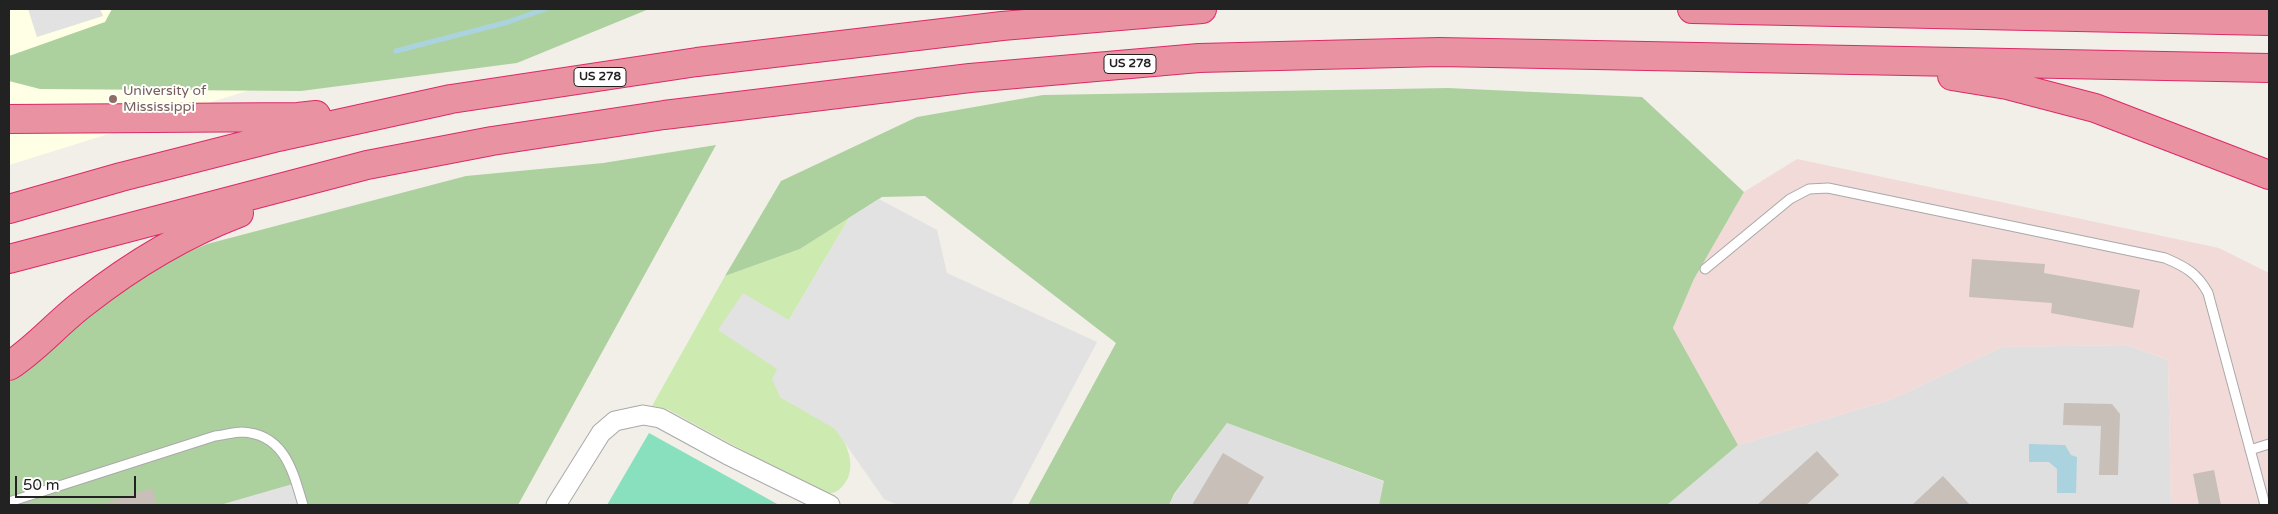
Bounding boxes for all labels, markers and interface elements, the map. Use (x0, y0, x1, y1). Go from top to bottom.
road number: US 278 (1104, 54, 1156, 74)
road number: US 278 (574, 68, 626, 86)
place label: University of Mississippi (123, 83, 206, 115)
marker: University of Mississippi (107, 93, 119, 105)
scale bar (18, 466, 139, 498)
text: 50 m (23, 476, 60, 494)

